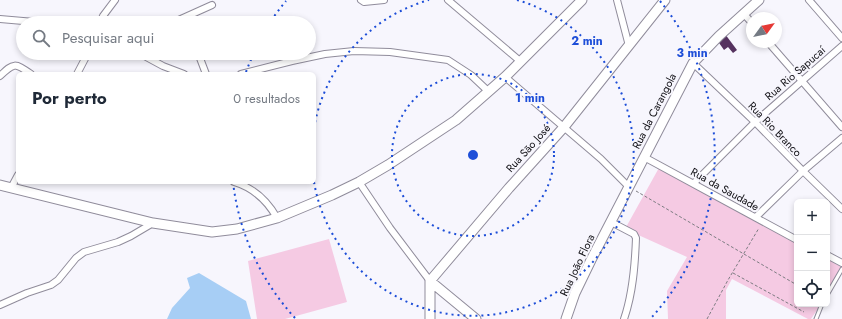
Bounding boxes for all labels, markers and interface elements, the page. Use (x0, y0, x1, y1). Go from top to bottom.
north arrow (746, 12, 782, 48)
search box (16, 16, 316, 60)
icon: search (30, 27, 52, 49)
text: Pesquisar aqui (62, 27, 154, 49)
text: 2 min (571, 32, 603, 50)
street label: Rua Rio Sapucaí (761, 41, 830, 104)
text: 3 min (676, 44, 708, 62)
street label: Rua da Carangola (628, 70, 680, 152)
text: Por perto (32, 86, 107, 110)
text: 0 resultados (233, 89, 300, 108)
text: 1 min (515, 89, 545, 107)
street label: Rua Rio Branco (745, 98, 805, 160)
street label: Rua São José (502, 120, 554, 176)
centre of rings (466, 148, 480, 162)
street label: Rua da Saudade (688, 164, 762, 215)
map controls (794, 199, 830, 307)
button: + (794, 199, 830, 235)
street label: Rua João Flora (556, 231, 598, 299)
button: − (794, 235, 830, 271)
button: locate (794, 271, 830, 307)

